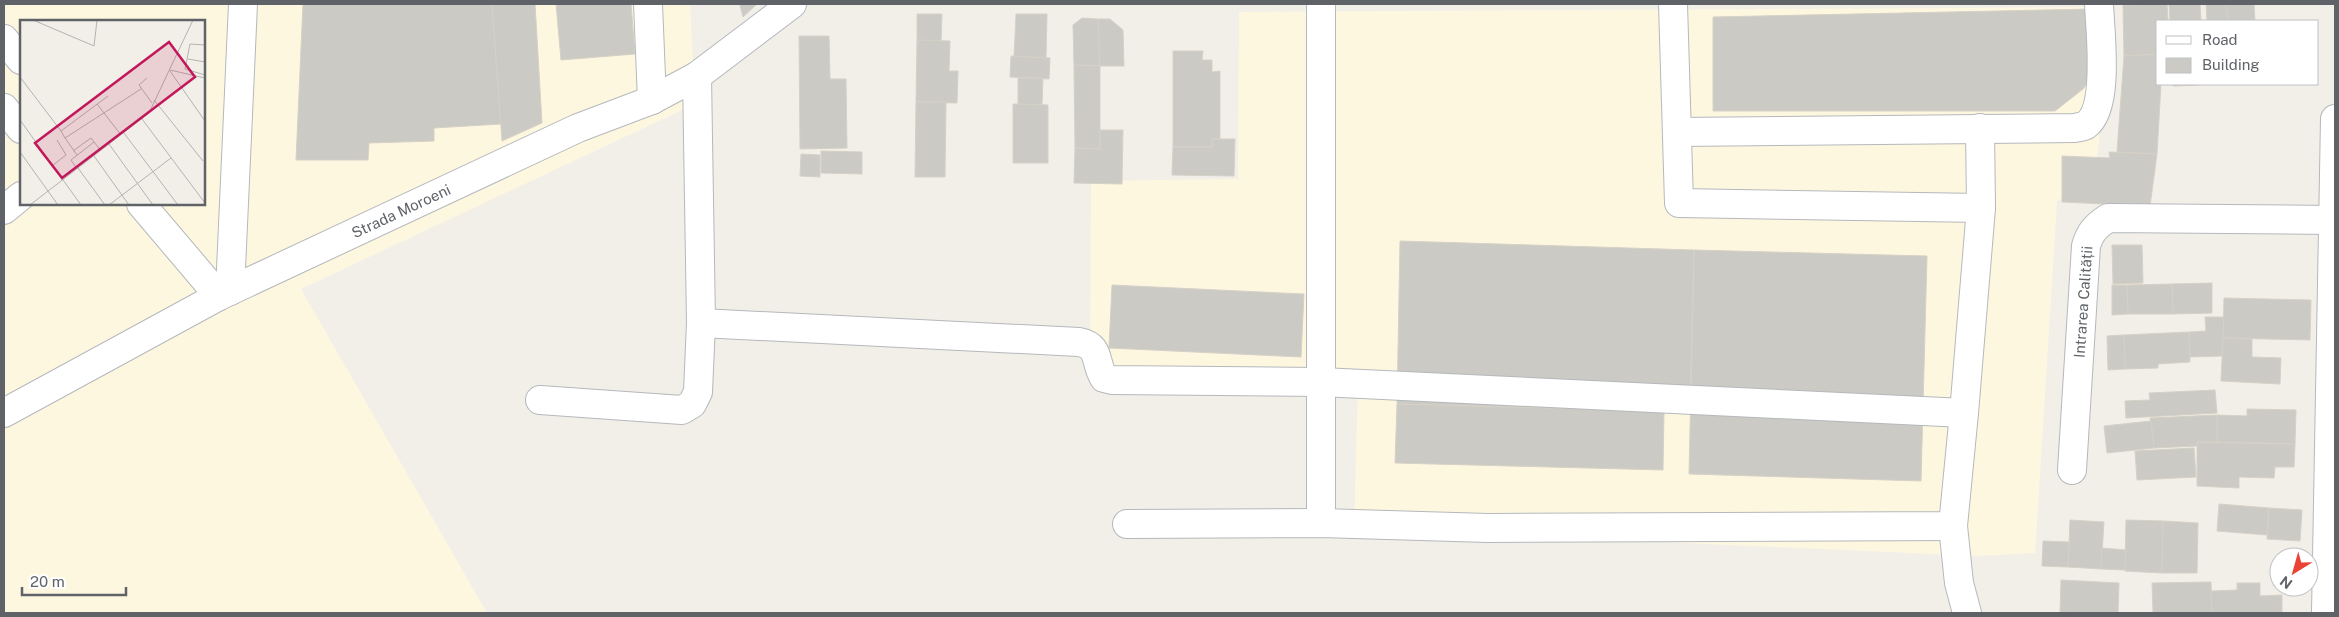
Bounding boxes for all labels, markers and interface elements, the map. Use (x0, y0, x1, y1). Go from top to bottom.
inset map (20, 20, 205, 205)
legend (2156, 20, 2319, 85)
text: Road (2202, 31, 2238, 48)
text: Building (2202, 56, 2260, 73)
street label: Strada Moroeni (349, 181, 453, 241)
street label: Intrarea Calității (2071, 245, 2095, 359)
north arrow (2269, 547, 2319, 597)
scale bar (22, 564, 126, 596)
text: 20 m (30, 573, 65, 590)
text: N (2277, 573, 2295, 592)

